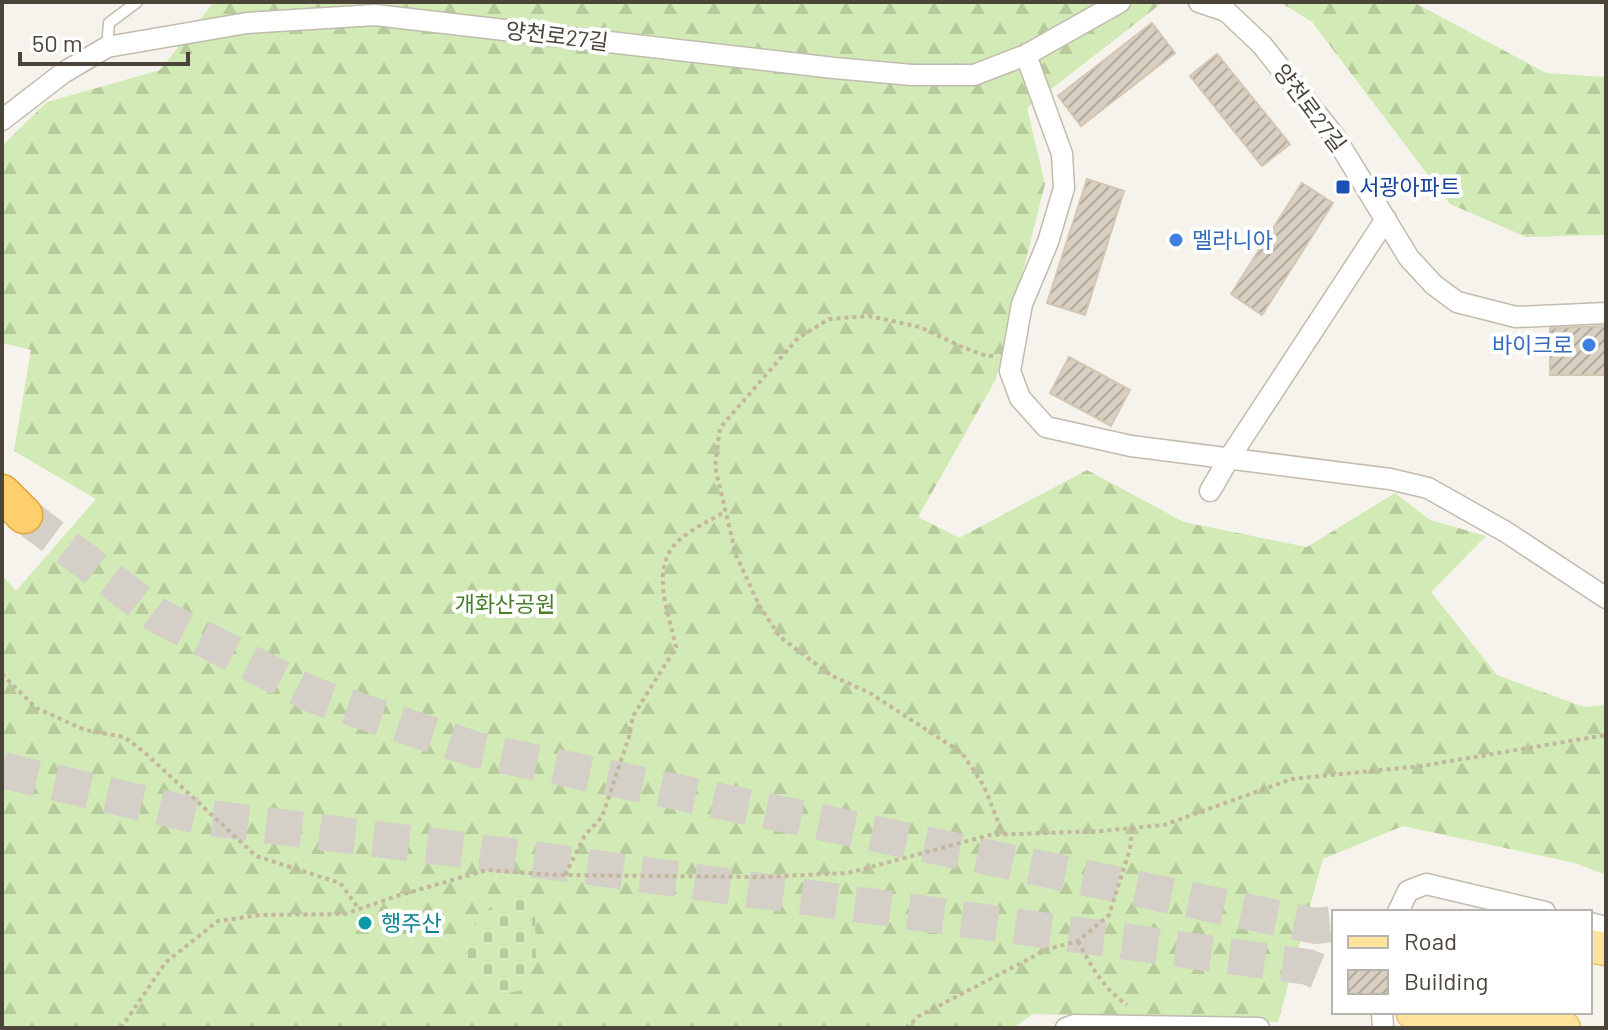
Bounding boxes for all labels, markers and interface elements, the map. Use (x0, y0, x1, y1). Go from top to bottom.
scale bar (20, 16, 188, 66)
street label: 양천로27길 (504, 16, 610, 54)
text: 50 m (32, 28, 83, 57)
street label: 양천로27길 (1269, 58, 1352, 156)
place label: 서광아파트 (1359, 173, 1460, 199)
marker: 서광아파트 (1334, 178, 1352, 196)
place label: 멜라니아 (1192, 226, 1273, 252)
marker: 멜라니아 (1167, 231, 1185, 249)
place label: 바이크로 (1492, 331, 1573, 357)
marker: 바이크로 (1580, 336, 1598, 354)
park label: 개화산공원 (454, 590, 556, 616)
place label: 행주산 (381, 909, 442, 935)
legend (1332, 910, 1592, 1014)
marker: 행주산 (356, 914, 374, 932)
text: Road (1404, 926, 1457, 955)
text: Building (1404, 966, 1488, 995)

